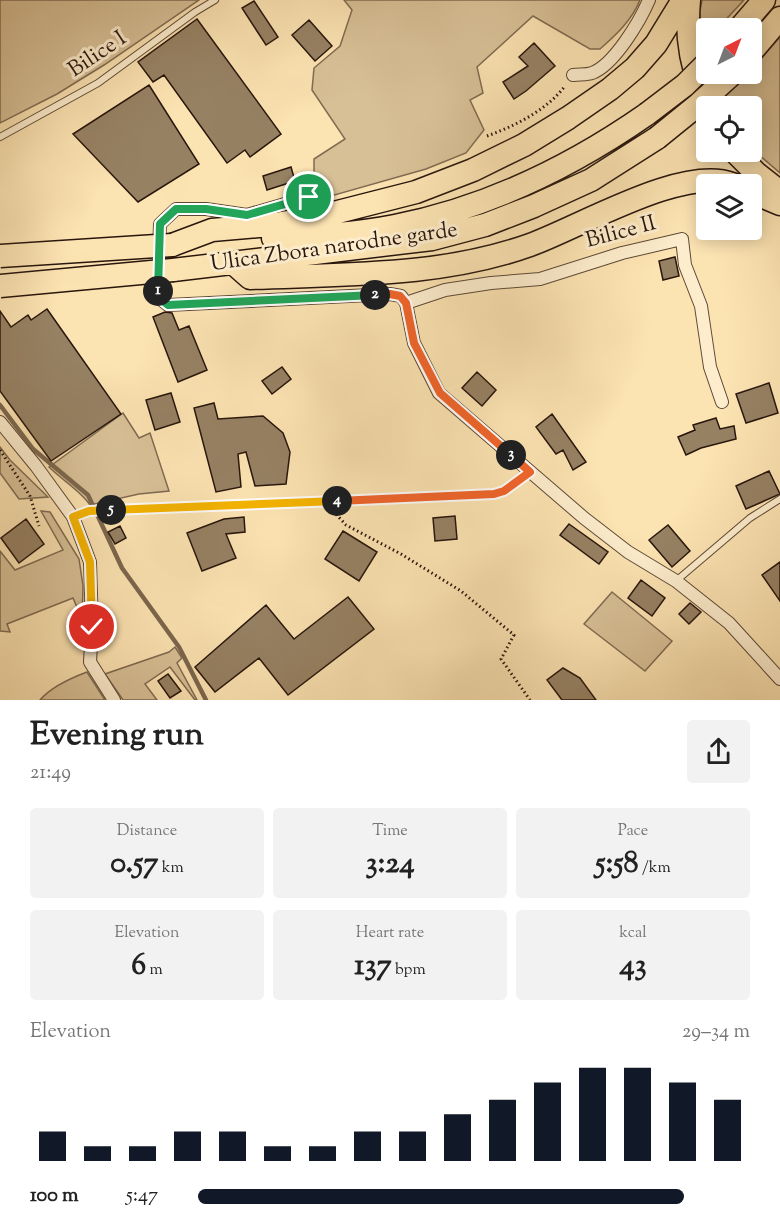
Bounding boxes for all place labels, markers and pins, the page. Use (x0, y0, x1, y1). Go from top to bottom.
pin (283, 171, 334, 222)
pin: 1 (143, 276, 173, 306)
pin: 2 (360, 280, 390, 310)
pin: 3 (496, 440, 526, 470)
pin: 4 (322, 486, 352, 516)
pin: 5 (96, 495, 126, 525)
pin (66, 601, 117, 652)

